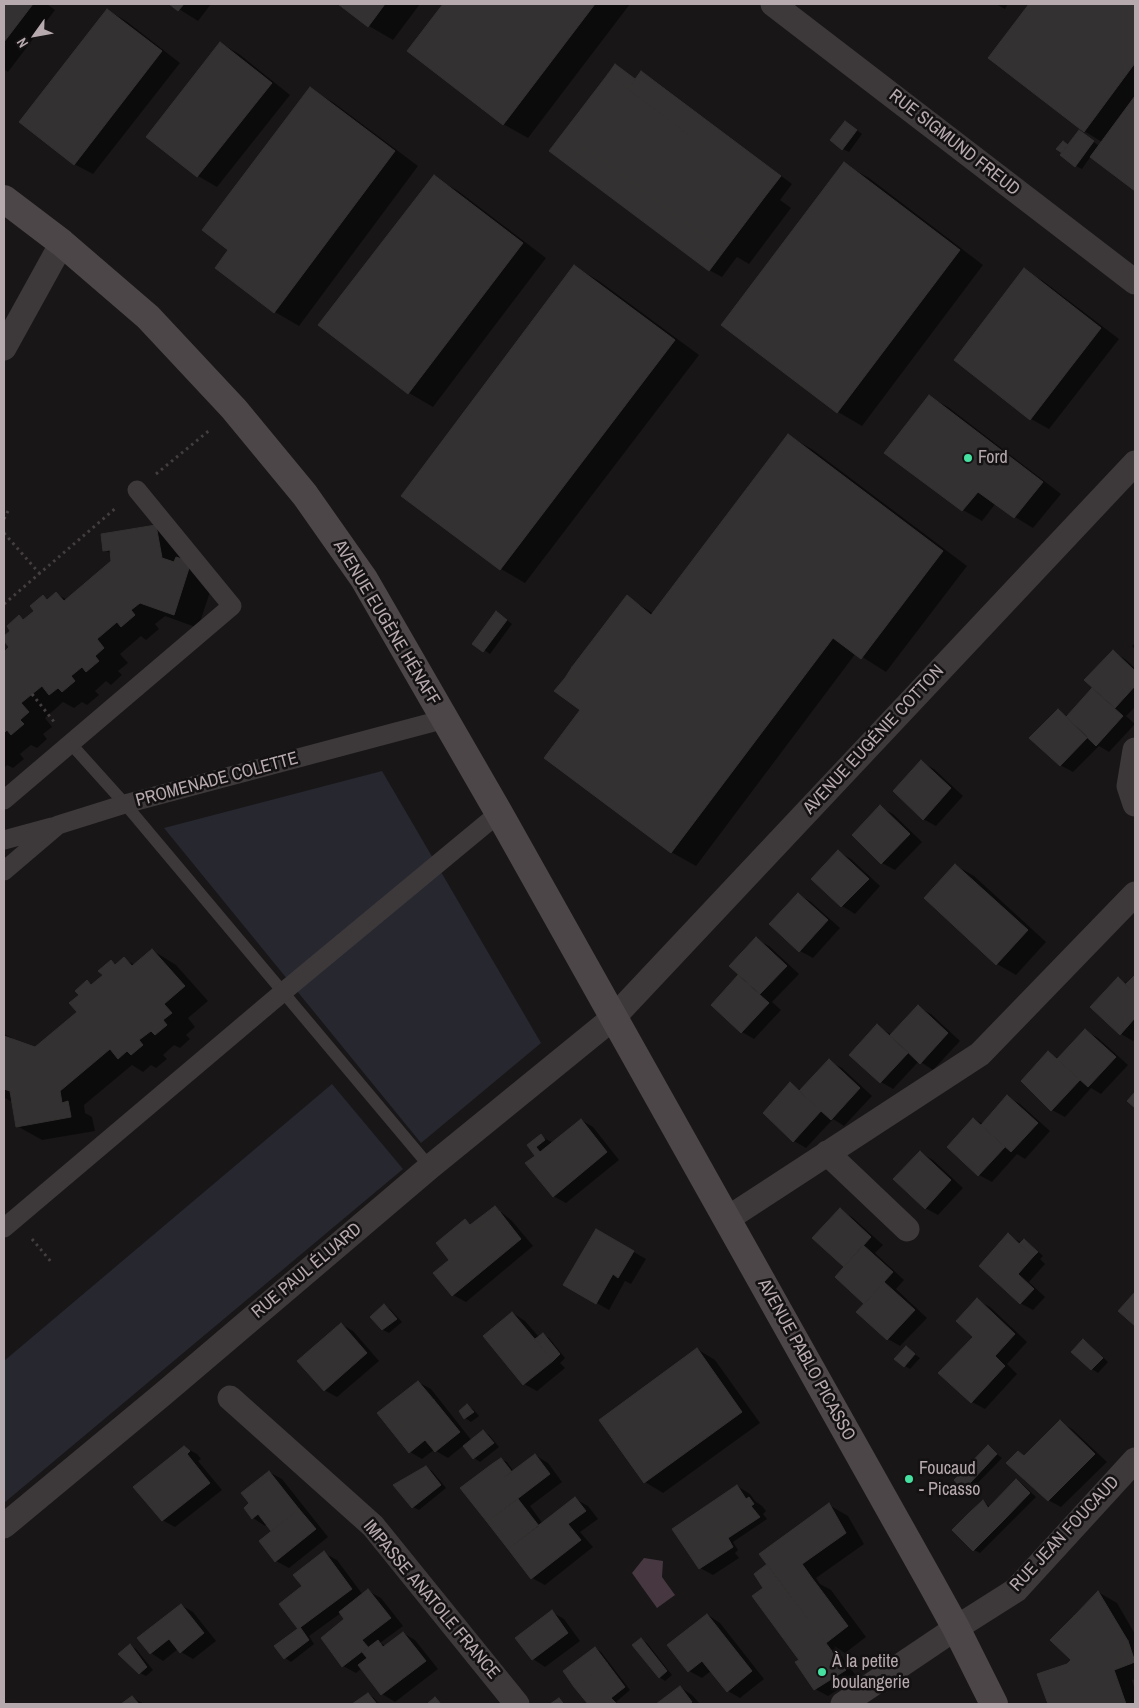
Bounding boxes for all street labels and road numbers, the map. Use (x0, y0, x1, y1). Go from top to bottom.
street label: RUE SIGMUND FREUD (884, 85, 1024, 201)
street label: AVENUE EUGÈNE HÉNAFF (328, 536, 444, 710)
street label: AVENUE EUGÉNIE COTTON (799, 661, 949, 819)
street label: PROMENADE COLETTE (133, 748, 301, 812)
street label: RUE PAUL ÉLUARD (248, 1219, 366, 1323)
street label: AVENUE PABLO PICASSO (753, 1275, 859, 1445)
street label: RUE JEAN FOUCAUD (1006, 1472, 1124, 1596)
street label: IMPASSE ANATOLE FRANCE (358, 1516, 504, 1684)

